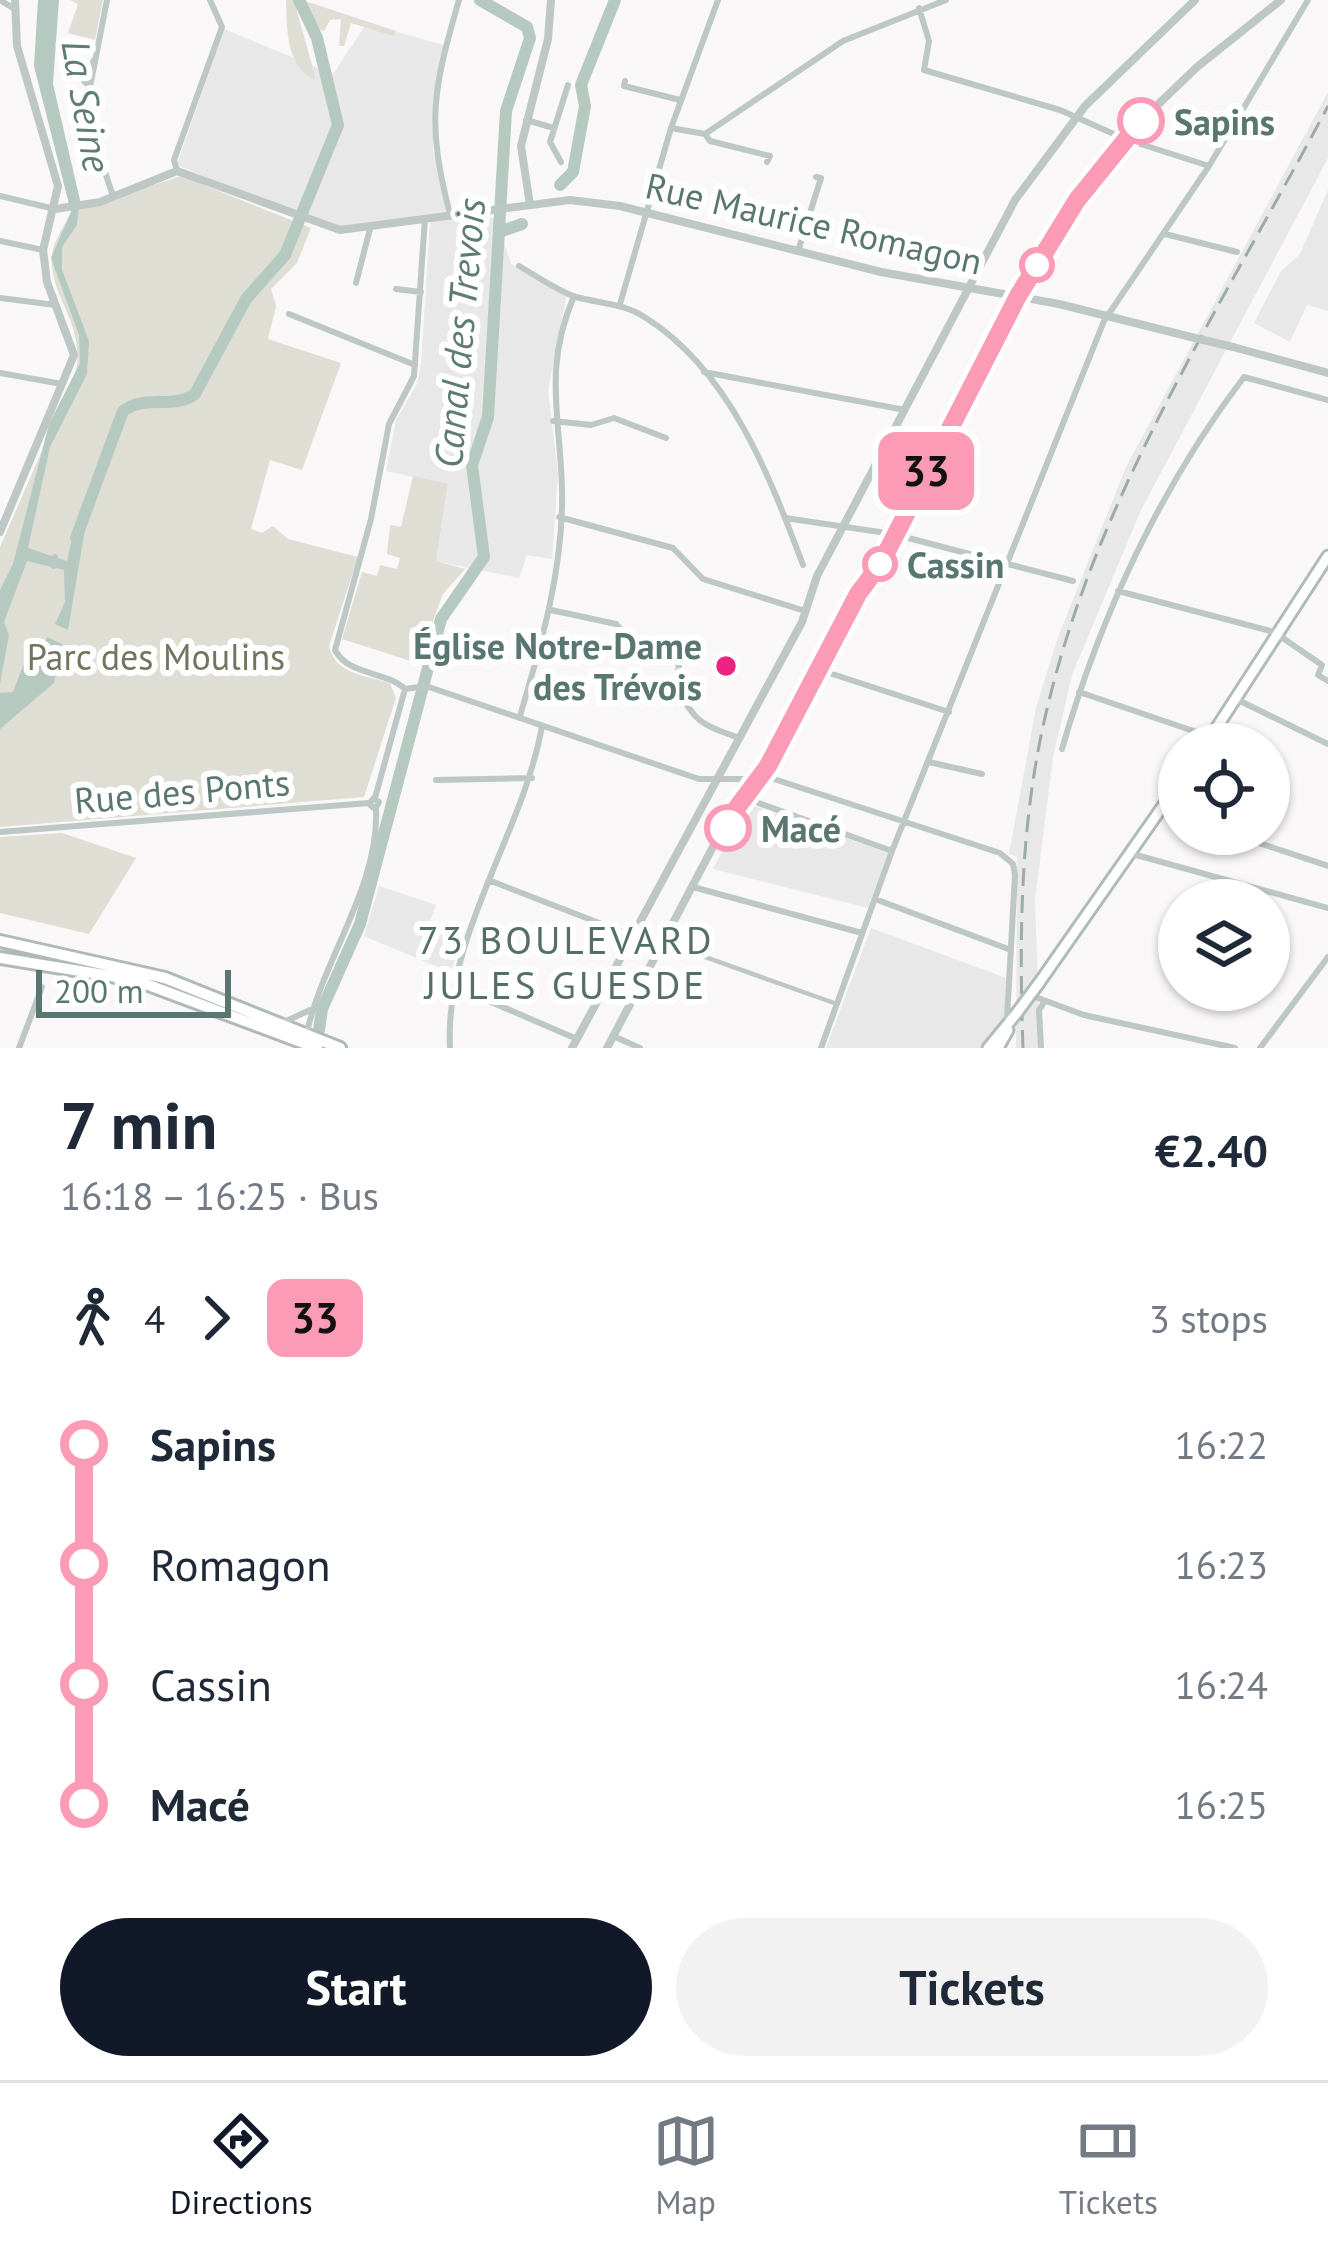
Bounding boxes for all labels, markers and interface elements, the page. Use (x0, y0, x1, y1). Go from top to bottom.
water label: La Seine (50, 36, 124, 176)
place label: Sapins (1174, 98, 1275, 145)
marker: Sapins (1119, 99, 1163, 143)
street label: Rue Maurice Romagon (641, 161, 987, 285)
water label: Canal des Trevois (422, 196, 496, 470)
unlabelled marker (1021, 249, 1053, 281)
line badge: 33 (872, 432, 980, 510)
text: 33 (902, 443, 950, 498)
place label: Cassin (907, 541, 1004, 588)
marker: Cassin (864, 548, 896, 580)
place label: Église Notre-Dame des Trévois (413, 622, 702, 710)
park label: Parc des Moulins (27, 633, 285, 680)
marker: Église Notre-Dame des Trévois (713, 653, 739, 679)
map controls (1158, 723, 1290, 1011)
button: locate (1158, 723, 1290, 855)
street label: Rue des Ponts (72, 758, 292, 824)
place label: Macé (761, 805, 841, 852)
marker: Macé (706, 806, 750, 850)
button: layers (1158, 879, 1290, 1011)
district label: 73 BOULEVARD JULES GUESDE (418, 914, 714, 1010)
scale bar (36, 964, 231, 1017)
text: 200 m (54, 969, 144, 1012)
text: 7 min (60, 1082, 217, 1167)
text: €2.40 (1155, 1121, 1268, 1179)
text: 16:18 – 16:25 · Bus (60, 1170, 379, 1221)
icon: walk (60, 1285, 126, 1351)
icon: forward (183, 1285, 249, 1351)
text: 33 (291, 1290, 339, 1345)
text: 4 (144, 1293, 165, 1344)
text: 3 stops (1149, 1293, 1268, 1344)
text: Sapins (150, 1415, 276, 1473)
text: 16:22 (1174, 1419, 1268, 1470)
text: Romagon (150, 1535, 331, 1593)
text: 16:23 (1174, 1539, 1268, 1590)
text: Cassin (150, 1655, 272, 1713)
text: 16:24 (1174, 1659, 1268, 1710)
text: Macé (150, 1775, 250, 1833)
text: 16:25 (1174, 1779, 1268, 1830)
button: Start (60, 1918, 652, 2056)
button: Tickets (676, 1918, 1268, 2056)
tab: Directions (170, 2108, 313, 2223)
tab: Map (653, 2108, 719, 2223)
tab: Tickets (1059, 2108, 1158, 2223)

